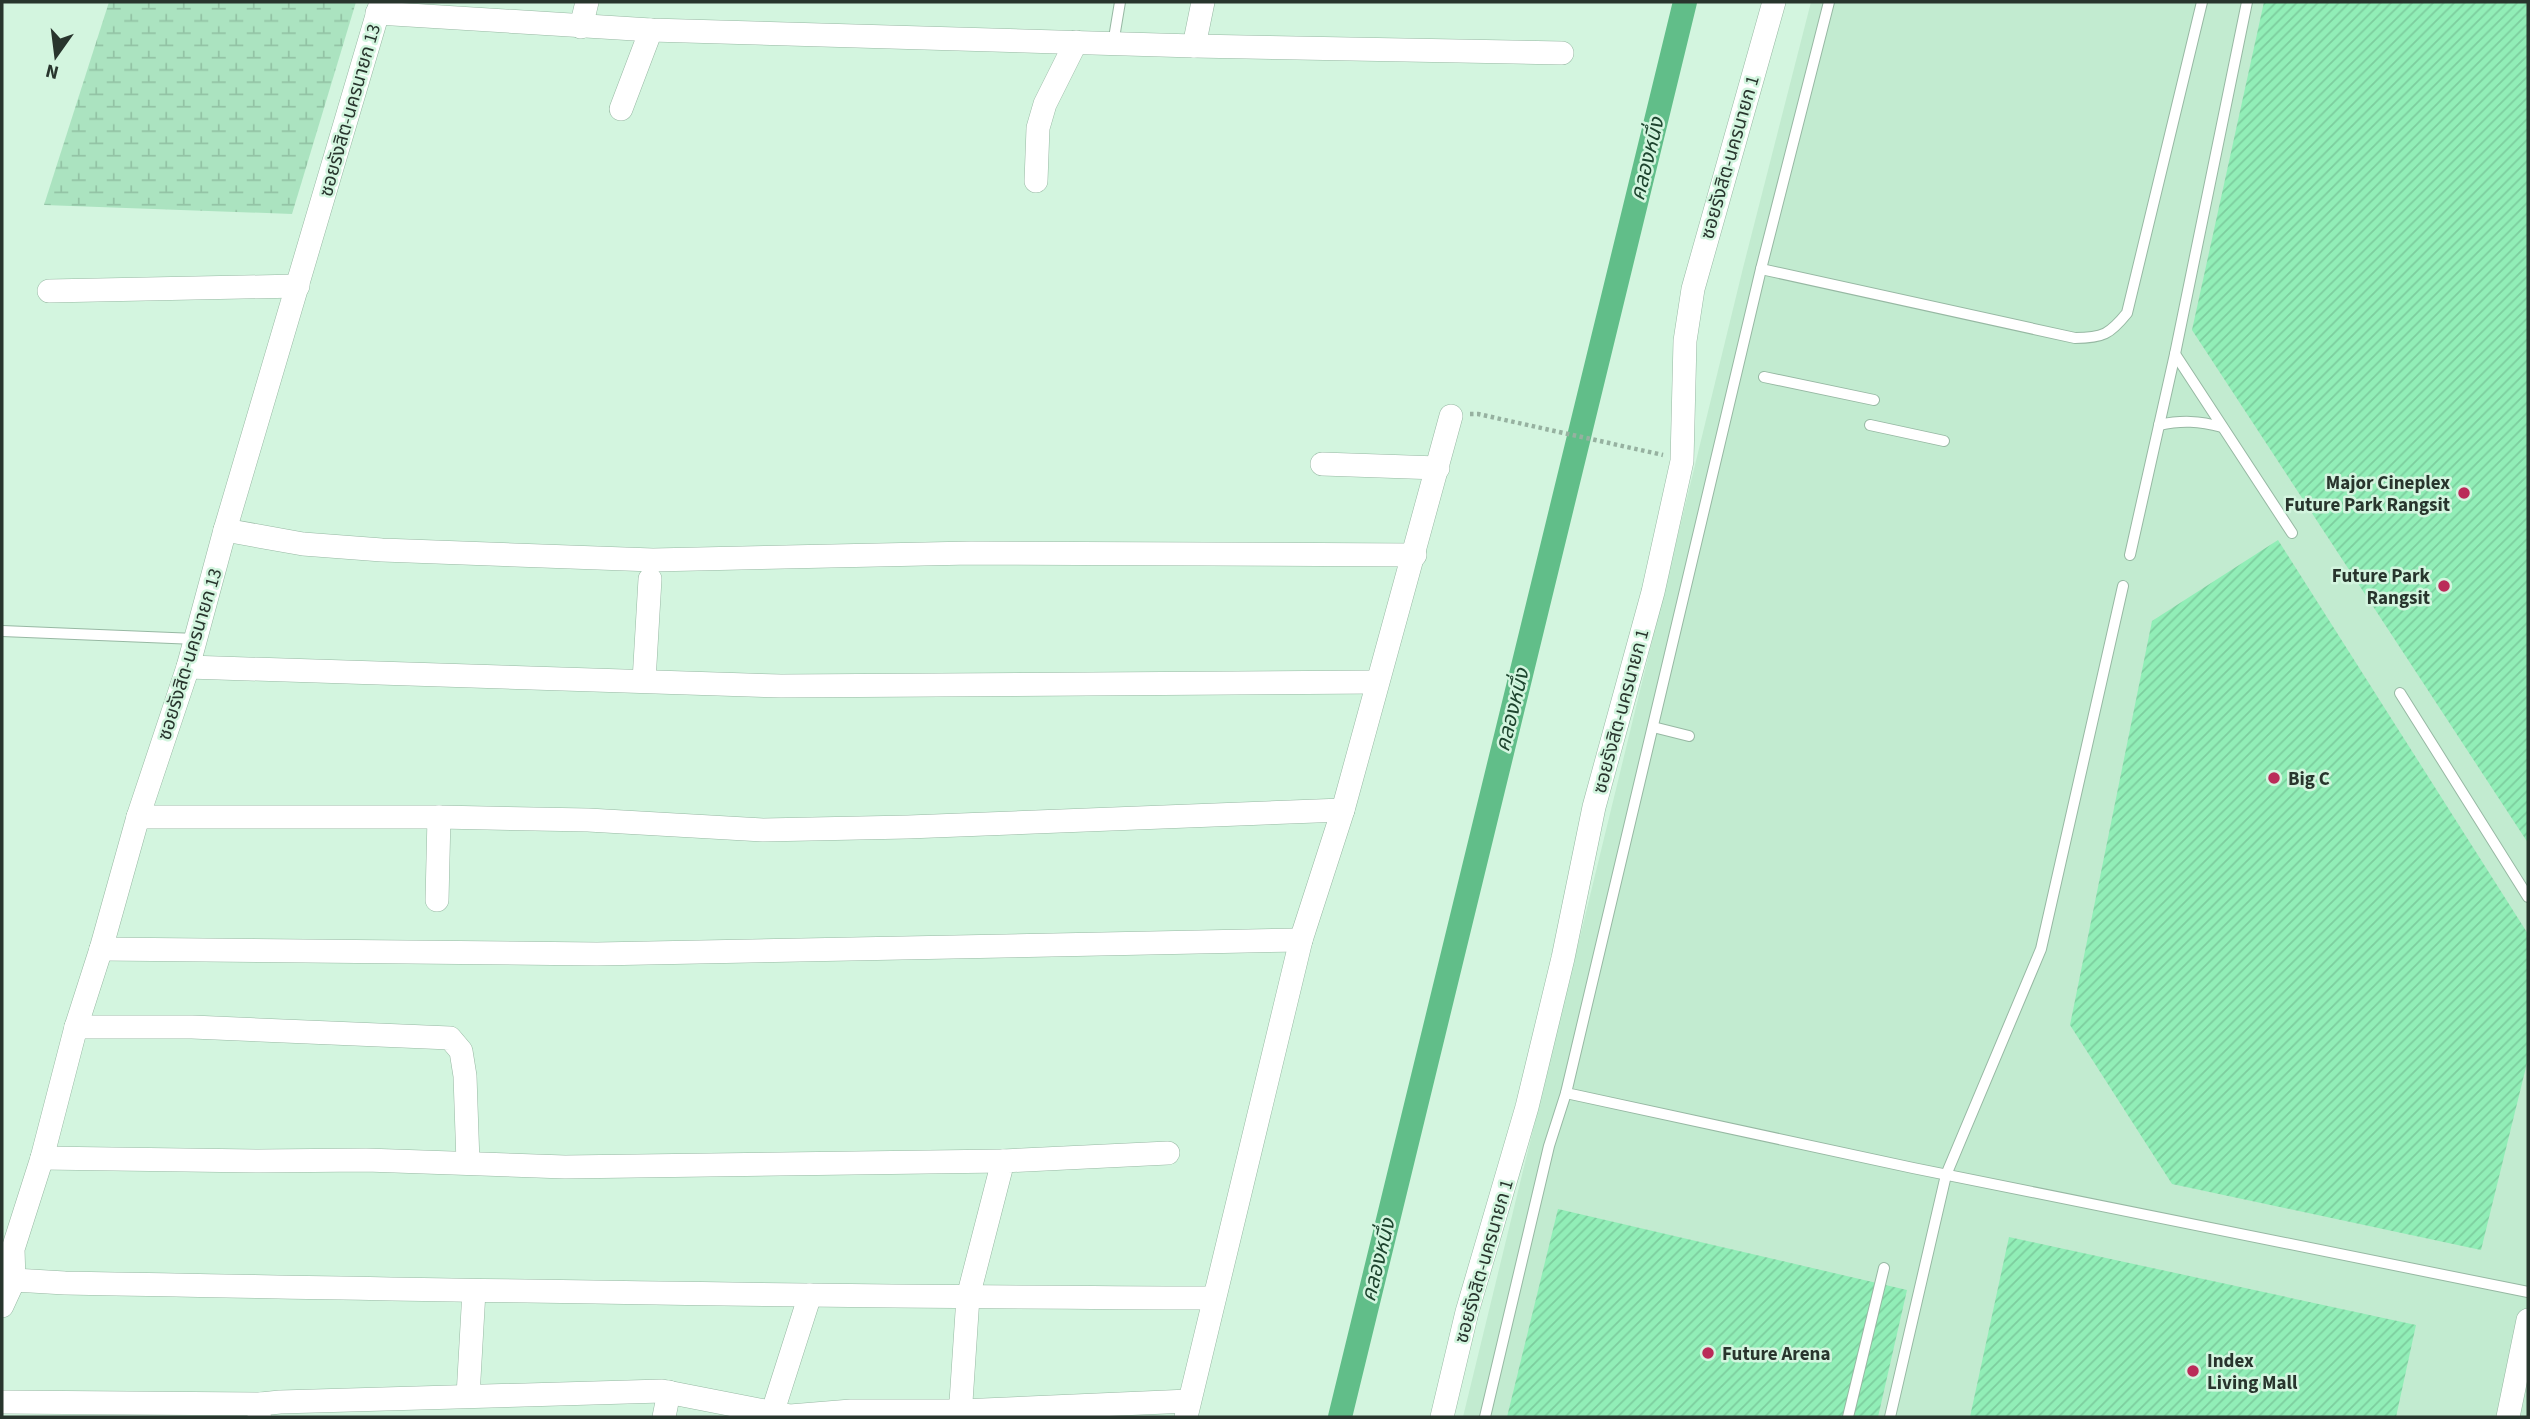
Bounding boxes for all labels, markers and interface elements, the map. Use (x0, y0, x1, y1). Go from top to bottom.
north arrow (21, 21, 91, 91)
street label: ซอยรังสิต-นครนายก 13 (313, 21, 388, 200)
text: N (43, 56, 62, 86)
street label: ซอยรังสิต-นครนายก 1 (1694, 72, 1767, 242)
water label: คลองหนึ่ง (1622, 113, 1672, 204)
place label: Major Cineplex Future Park Rangsit (2285, 470, 2450, 519)
marker: Major Cineplex Future Park Rangsit (2456, 485, 2472, 501)
place label: Future Park Rangsit (2332, 563, 2431, 612)
street label: ซอยรังสิต-นครนายก 13 (151, 565, 229, 744)
marker: Future Park Rangsit (2436, 578, 2452, 594)
street label: ซอยรังสิต-นครนายก 1 (1587, 626, 1656, 796)
water label: คลองหนึ่ง (1487, 664, 1537, 755)
place label: Big C (2288, 766, 2330, 793)
marker: Big C (2266, 770, 2282, 786)
street label: ซอยรังสิต-นครนายก 1 (1448, 1176, 1521, 1346)
water label: คลองหนึ่ง (1353, 1214, 1403, 1305)
place label: Future Arena (1722, 1341, 1830, 1368)
marker: Future Arena (1700, 1345, 1716, 1361)
place label: Index Living Mall (2207, 1348, 2298, 1397)
marker: Index Living Mall (2185, 1363, 2201, 1379)

